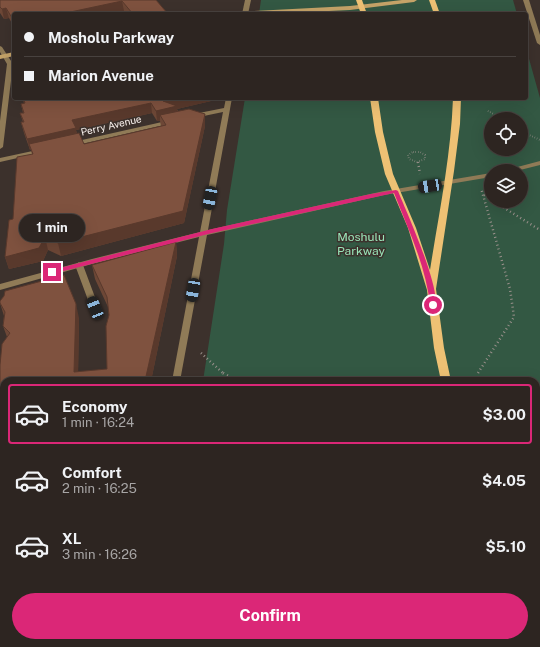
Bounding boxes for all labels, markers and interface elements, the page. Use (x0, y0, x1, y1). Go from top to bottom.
text: Mosholu Parkway (48, 29, 174, 46)
text: Marion Avenue (48, 67, 154, 84)
street label: Perry Avenue (79, 112, 143, 138)
map controls (484, 112, 528, 208)
button: locate (484, 112, 528, 156)
button: layers (484, 164, 528, 208)
car (417, 178, 443, 194)
car (202, 185, 218, 211)
callout: 1 min (19, 214, 85, 242)
text: 1 min (36, 220, 68, 235)
park label: Moshulu Parkway (337, 230, 385, 258)
route end (43, 263, 61, 281)
car (185, 277, 201, 303)
car (85, 295, 105, 321)
route start (424, 296, 442, 314)
icon: car (14, 396, 50, 432)
text: Economy (62, 398, 127, 415)
text: $3.00 (482, 406, 526, 423)
text: 1 min · 16:24 (62, 415, 134, 430)
icon: car (14, 462, 50, 498)
text: Comfort (62, 464, 122, 481)
text: $4.05 (482, 472, 526, 489)
text: 2 min · 16:25 (62, 481, 137, 496)
icon: car (14, 528, 50, 564)
text: XL (62, 530, 81, 547)
text: $5.10 (486, 538, 526, 555)
text: 3 min · 16:26 (62, 547, 137, 562)
button: Confirm (12, 593, 528, 639)

